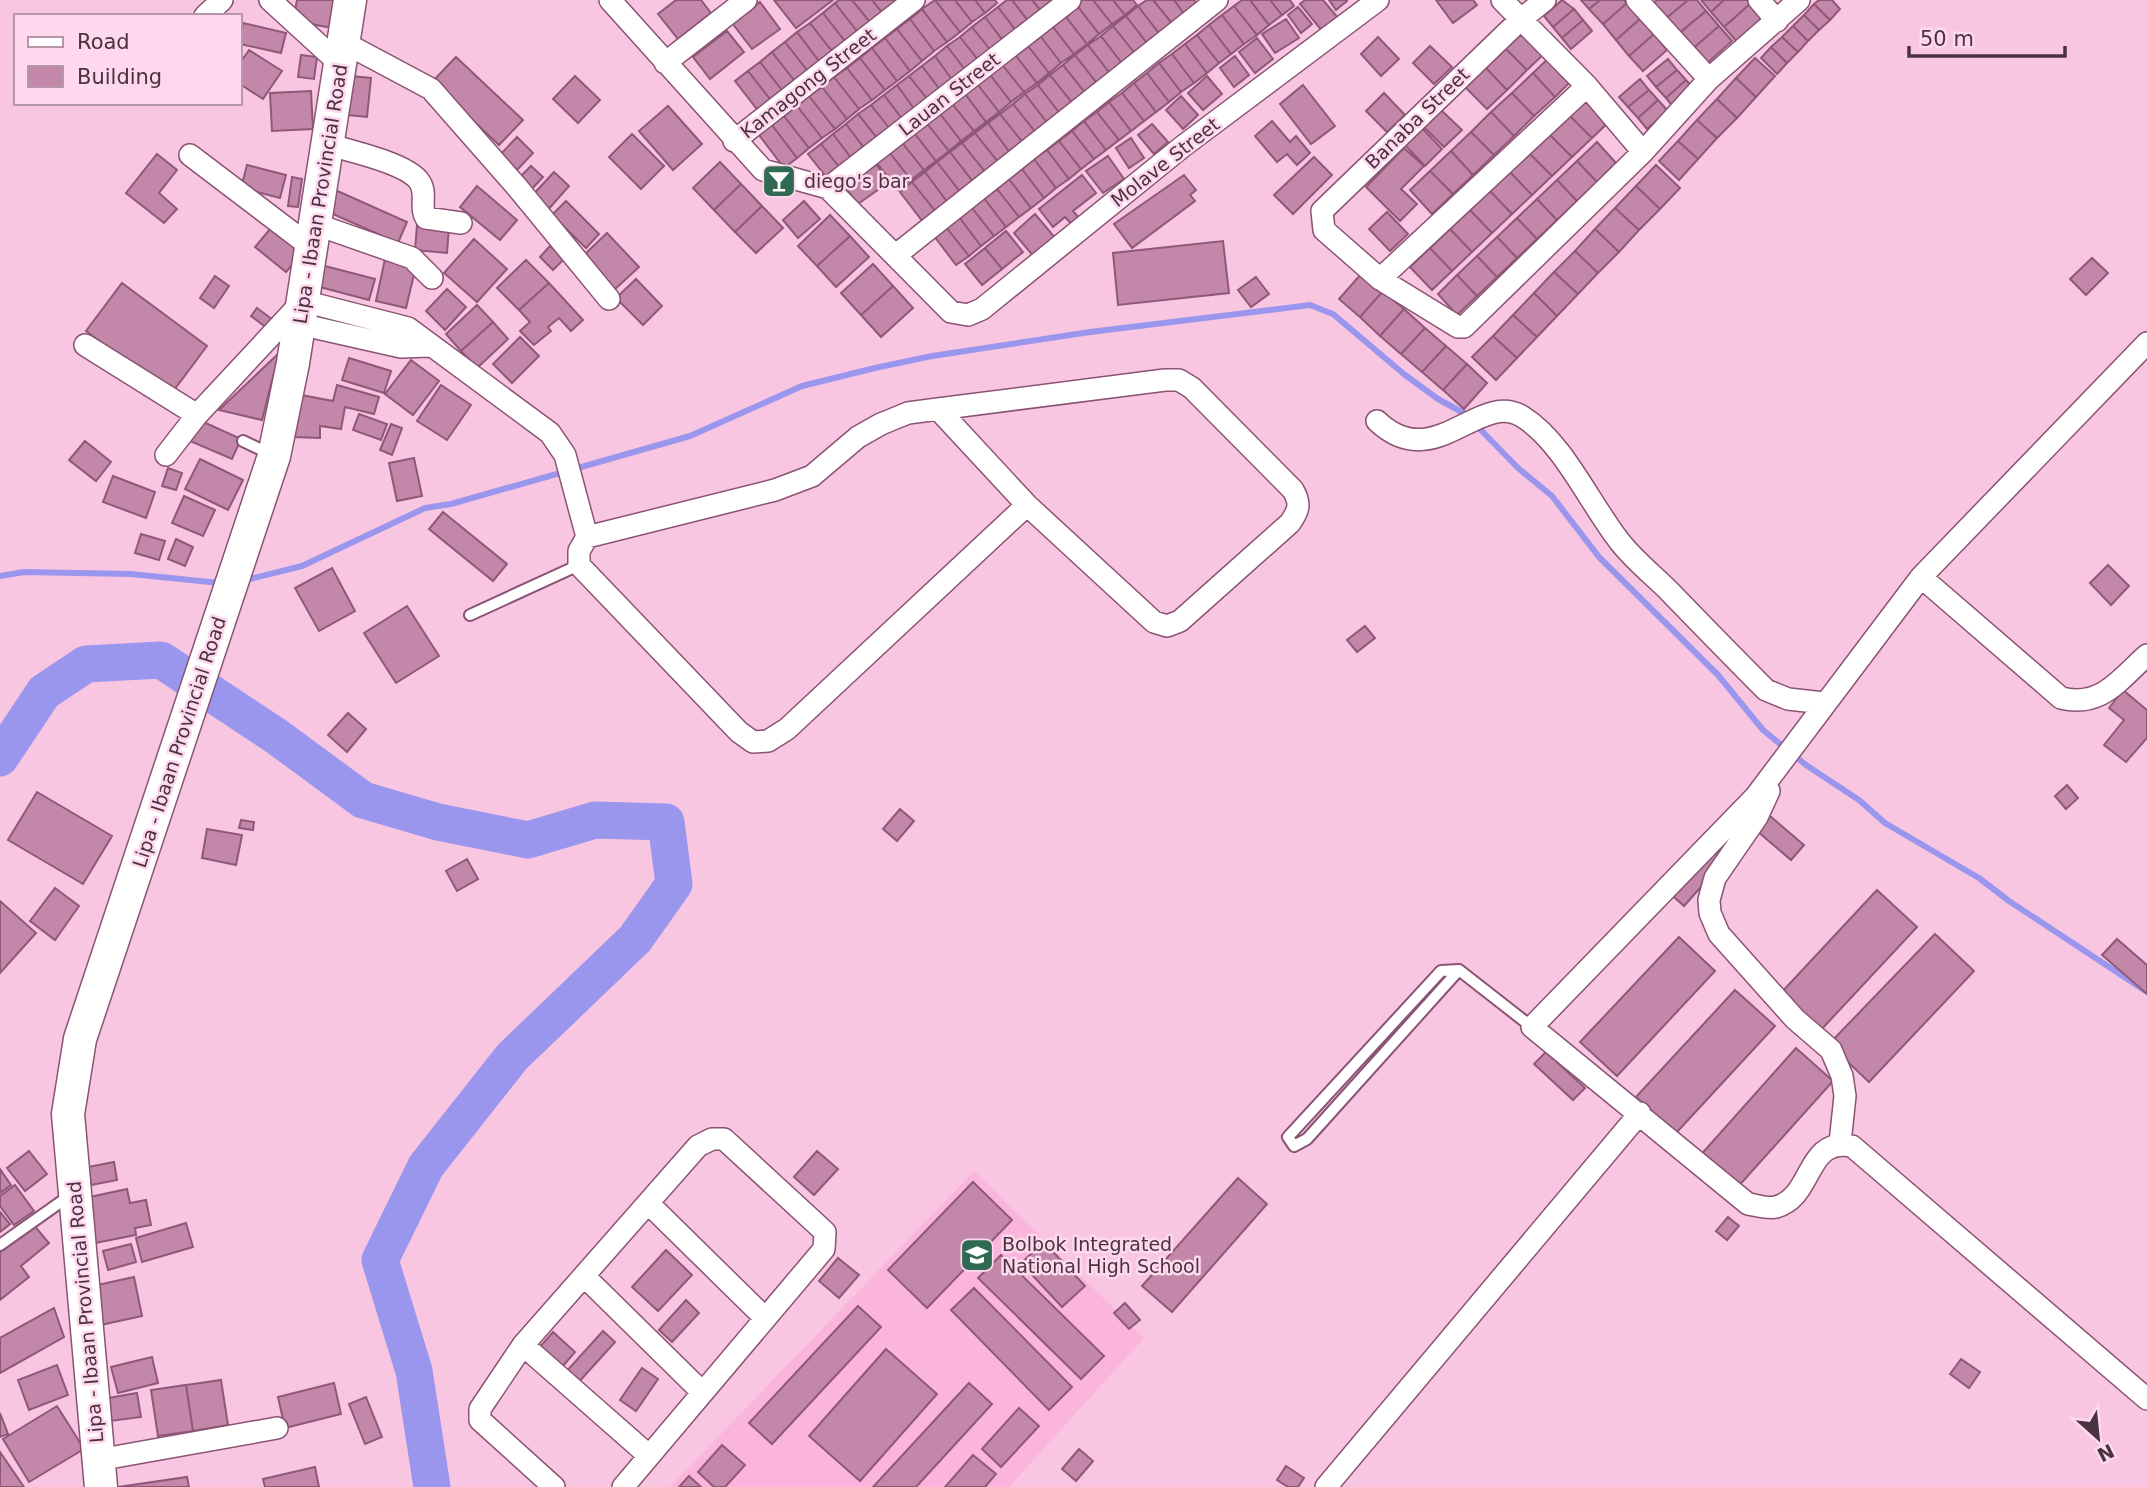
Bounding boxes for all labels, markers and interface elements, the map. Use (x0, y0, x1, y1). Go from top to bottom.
legend (14, 14, 242, 105)
scale bar (1909, 14, 2065, 58)
street label: Kamagong Street (736, 23, 880, 143)
text: 50 m (1920, 27, 1974, 51)
text: Road (77, 30, 130, 54)
street label: Lauan Street (894, 48, 1004, 140)
street label: Lipa - Ibaan Provincial Road (289, 63, 351, 325)
street label: Banaba Street (1360, 63, 1474, 173)
text: Building (77, 65, 162, 89)
street label: Molave Street (1106, 113, 1224, 211)
bar icon: diego's bar (760, 162, 798, 200)
place label: diego's bar (804, 170, 910, 192)
street label: Lipa - Ibaan Provincial Road (128, 614, 230, 870)
street label: Lipa - Ibaan Provincial Road (63, 1180, 107, 1444)
place label: Bolbok Integrated National High School (1002, 1233, 1200, 1277)
school or university icon: Bolbok Integrated National High School (958, 1236, 996, 1274)
north arrow (2063, 1403, 2133, 1473)
text: N (2094, 1440, 2118, 1467)

